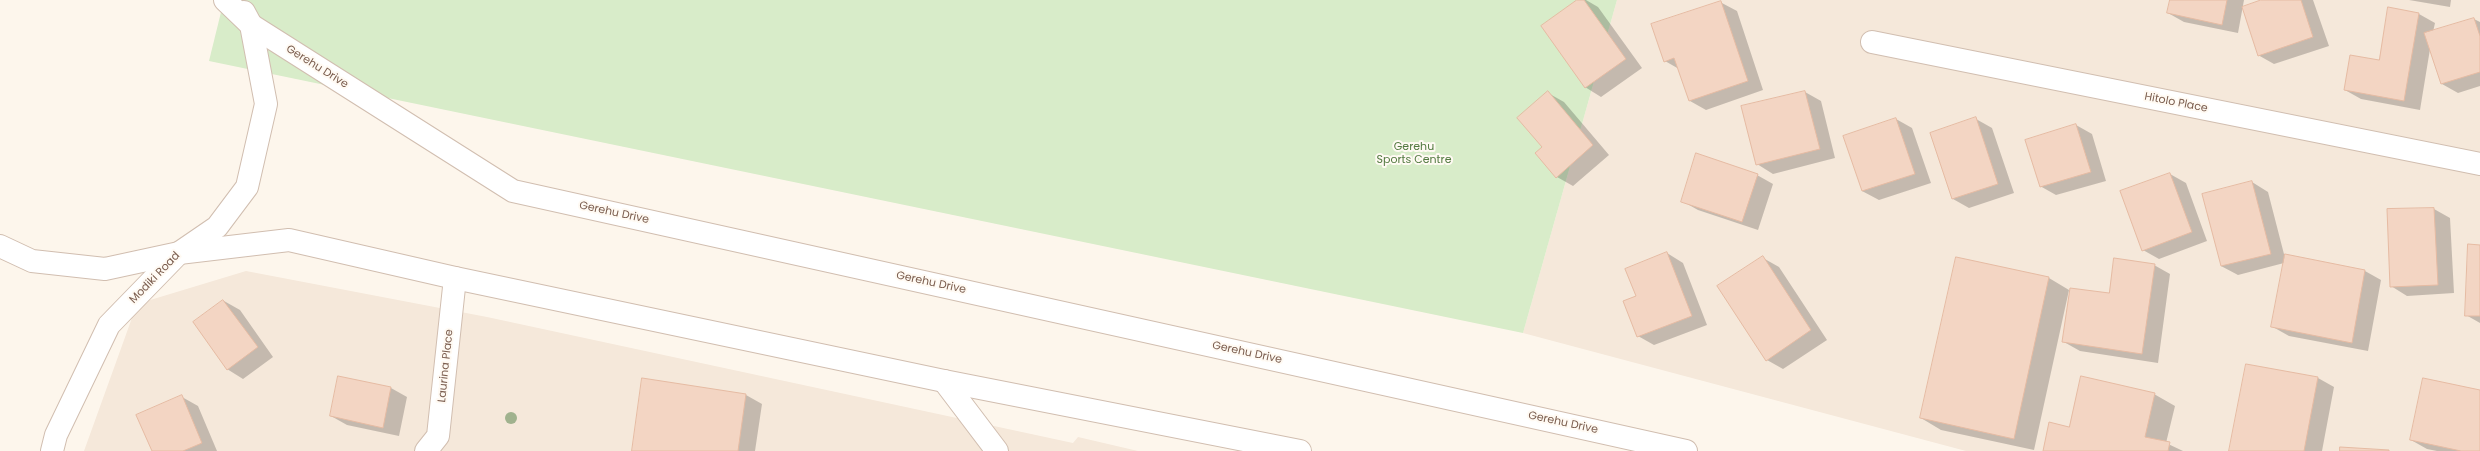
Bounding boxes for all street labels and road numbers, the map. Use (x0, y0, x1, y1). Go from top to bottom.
street label: Gerehu Drive (283, 43, 351, 91)
street label: Hitolo Place (2143, 90, 2209, 116)
street label: Gerehu Drive (578, 199, 650, 227)
street label: Modiki Road (127, 249, 183, 307)
street label: Gerehu Drive (895, 269, 967, 297)
street label: Laurina Place (436, 329, 456, 403)
street label: Gerehu Drive (1211, 339, 1283, 367)
street label: Gerehu Drive (1527, 409, 1599, 437)

